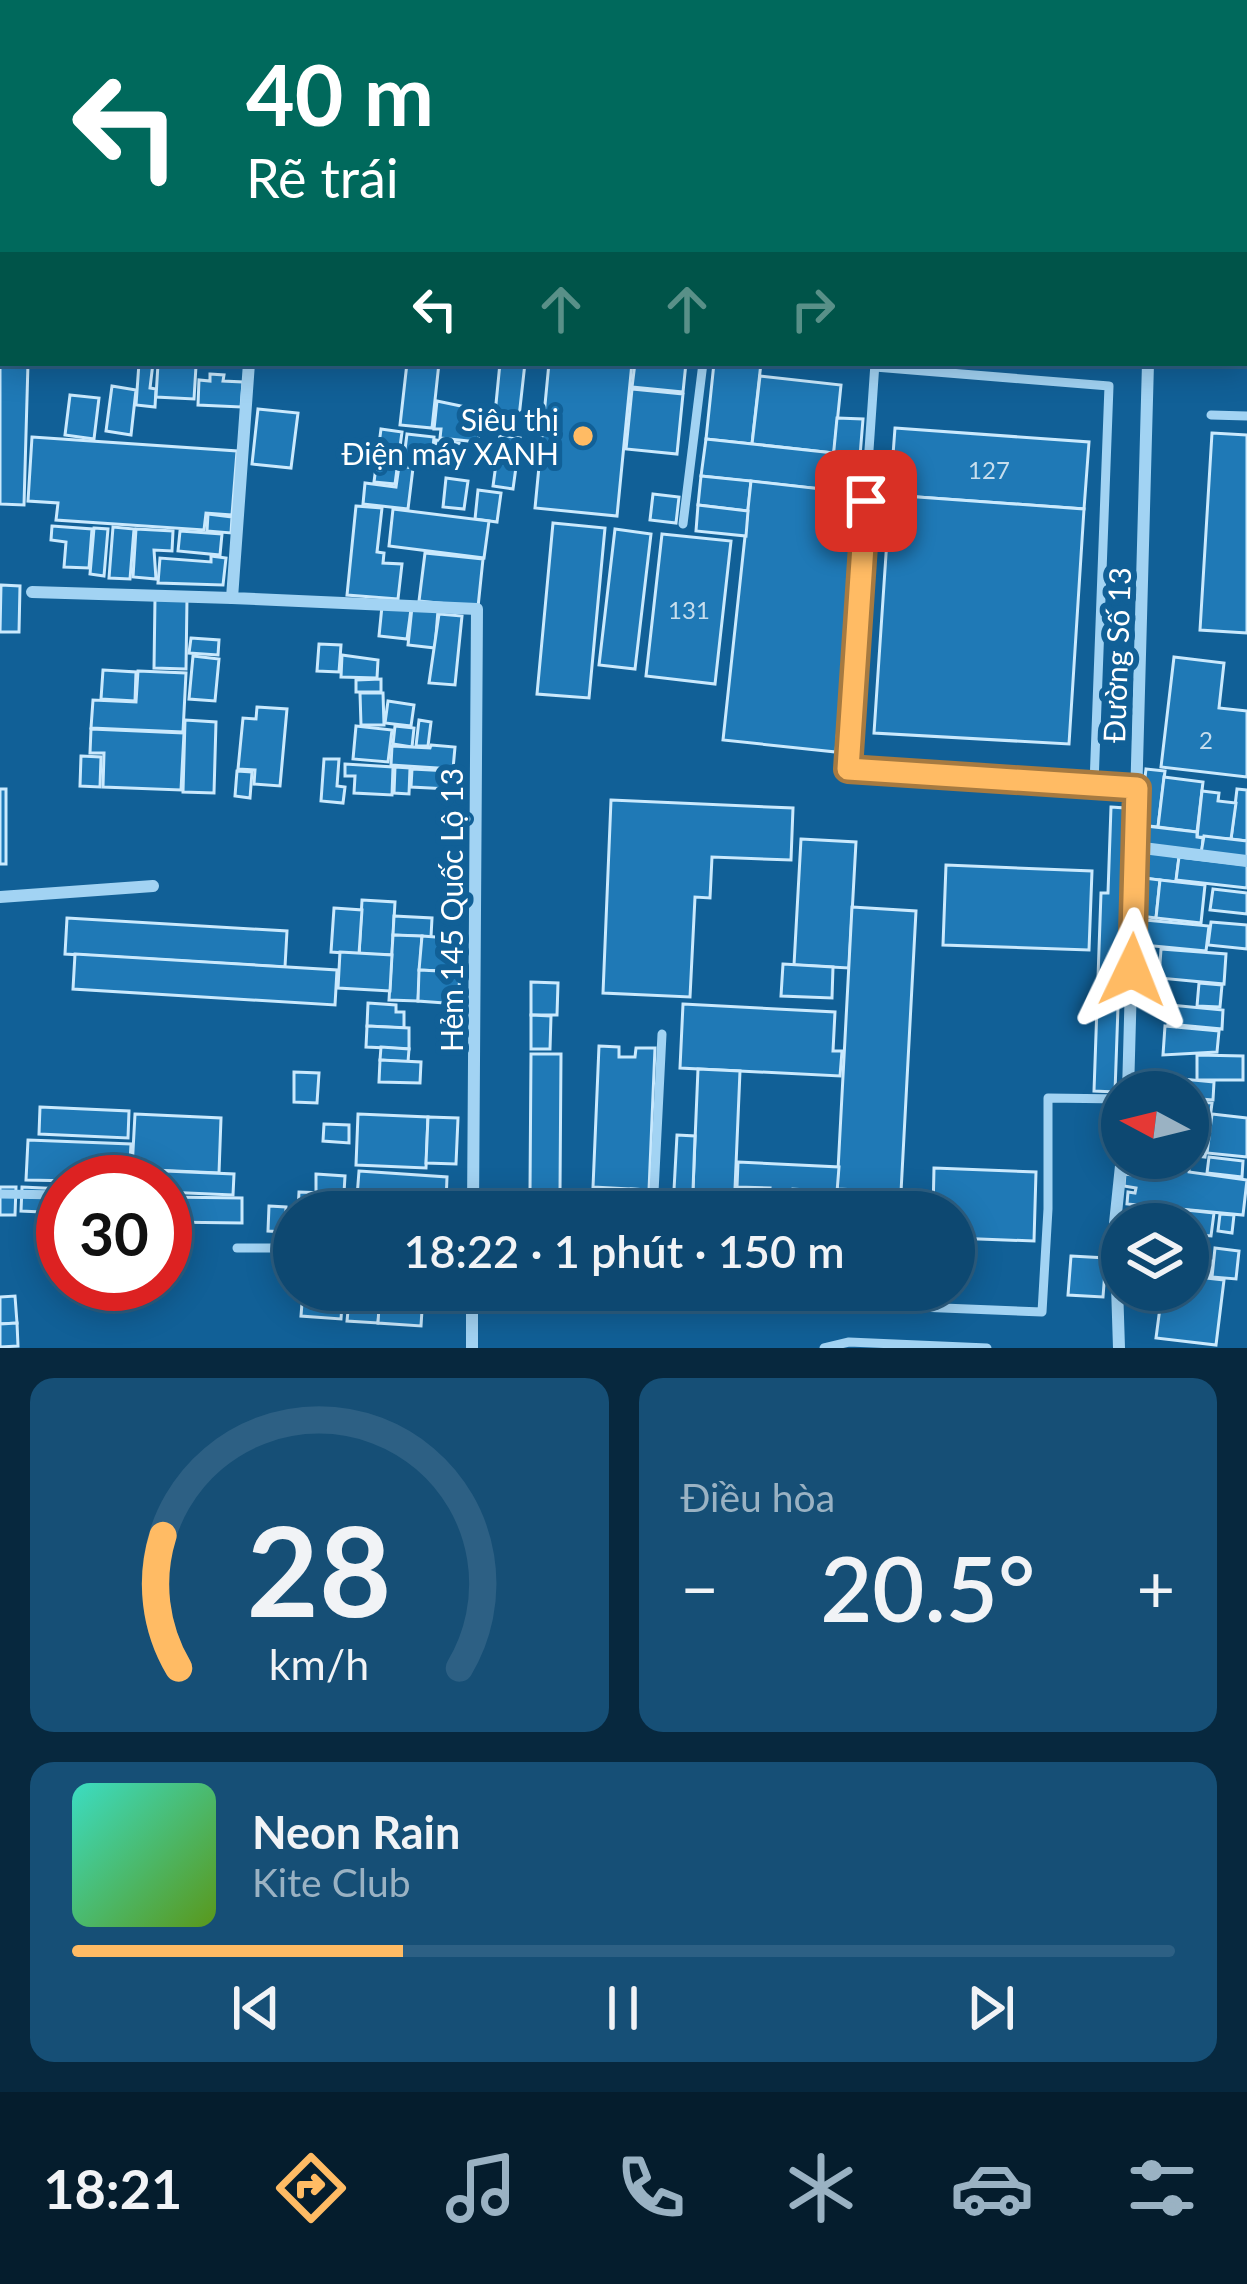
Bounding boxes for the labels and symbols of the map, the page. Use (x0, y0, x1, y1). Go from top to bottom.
place label: Siêu thị Điện máy XANH (342, 401, 559, 471)
marker: Siêu thị Điện máy XANH (570, 423, 596, 449)
pin (815, 450, 917, 552)
house number: 127 (968, 455, 1010, 484)
street label: Đường Số 13 (1095, 567, 1137, 743)
house number: 131 (668, 595, 710, 624)
house number: 2 (1199, 725, 1213, 754)
street label: Hẻm 145 Quốc Lộ 13 (433, 768, 469, 1052)
position arrow (1069, 907, 1195, 1033)
north arrow (1101, 1071, 1209, 1179)
speed limit sign: 30 (36, 1155, 192, 1311)

